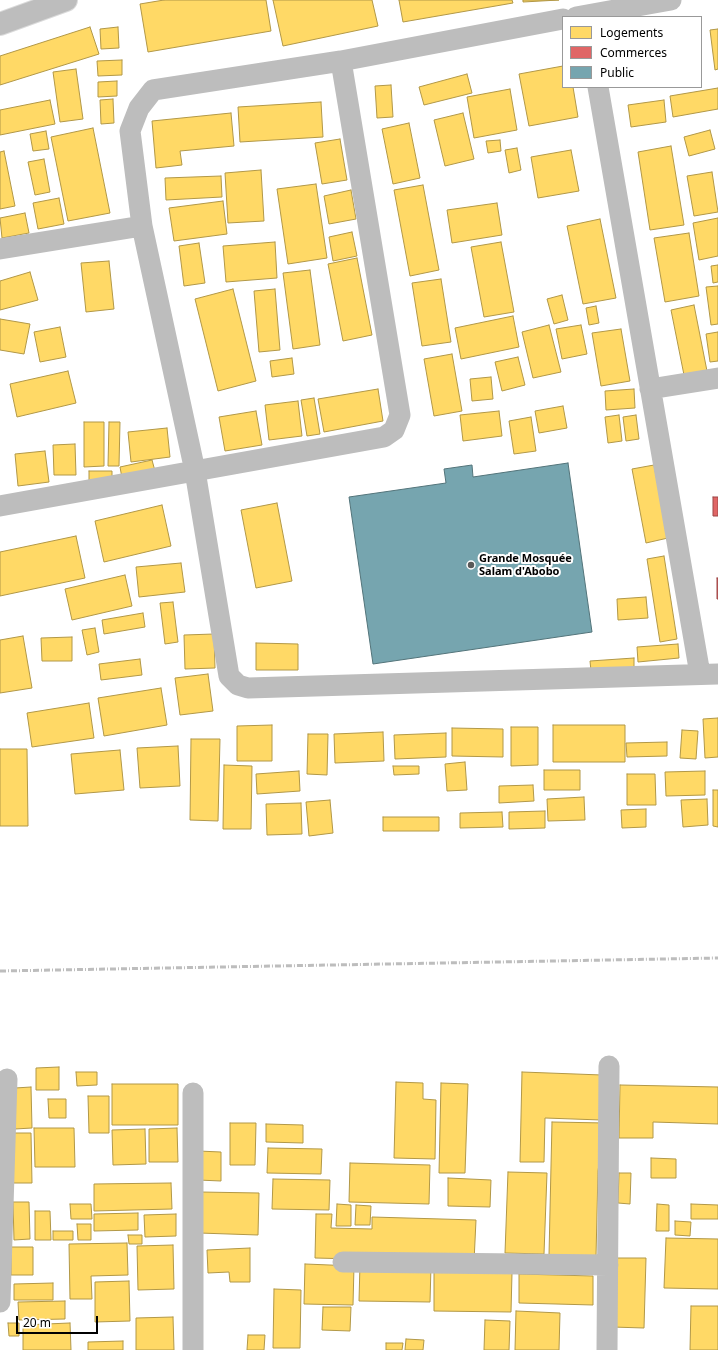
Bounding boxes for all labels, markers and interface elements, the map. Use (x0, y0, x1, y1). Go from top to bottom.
legend (562, 16, 702, 88)
text: Logements (600, 24, 663, 41)
text: Commerces (600, 44, 667, 61)
text: Public (600, 64, 634, 81)
place label: Grande Mosquée Salam d'Abobo (479, 552, 572, 578)
marker: Grande Mosquée Salam d'Abobo (466, 560, 476, 570)
scale bar (18, 1308, 100, 1334)
text: 20 m (23, 1314, 51, 1331)

